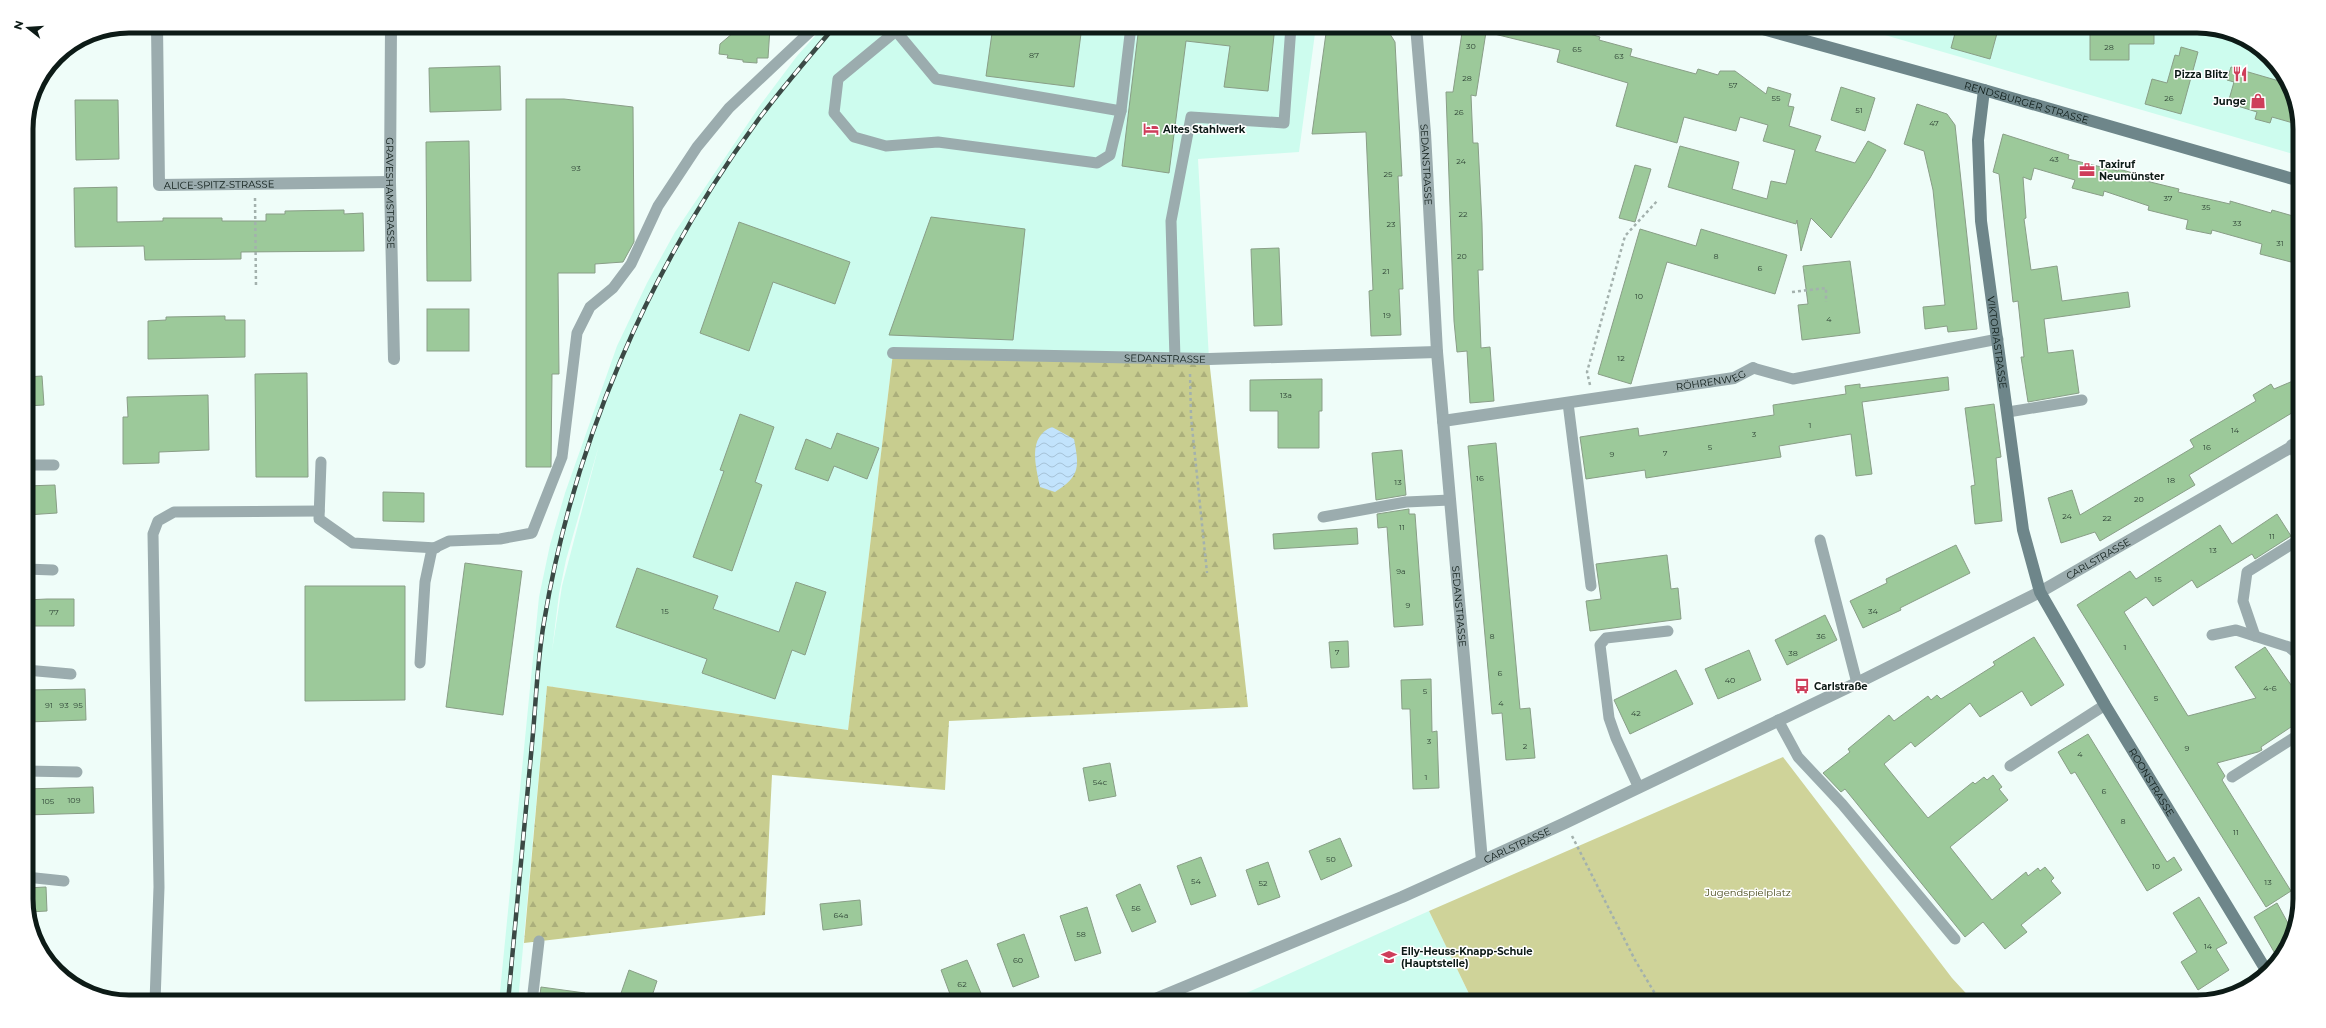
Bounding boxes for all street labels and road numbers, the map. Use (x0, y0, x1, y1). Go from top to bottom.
street label: RENDSBURGER STRASSE (1963, 79, 2090, 127)
street label: SEDANSTRASSE (1417, 123, 1435, 206)
street label: GRAVESHAMSTRASSE (383, 137, 398, 249)
street label: ALICE-SPITZ-STRASSE (164, 177, 275, 192)
street label: VIKTORIASTRASSE (1984, 295, 2010, 390)
street label: SEDANSTRASSE (1124, 351, 1206, 366)
street label: RÖHRENWEG (1675, 367, 1748, 394)
street label: CARLSTRASSE (2064, 535, 2133, 583)
street label: SEDANSTRASSE (1449, 565, 1469, 648)
street label: ROONSTRASSE (2126, 746, 2177, 819)
street label: CARLSTRASSE (1482, 824, 1553, 866)

